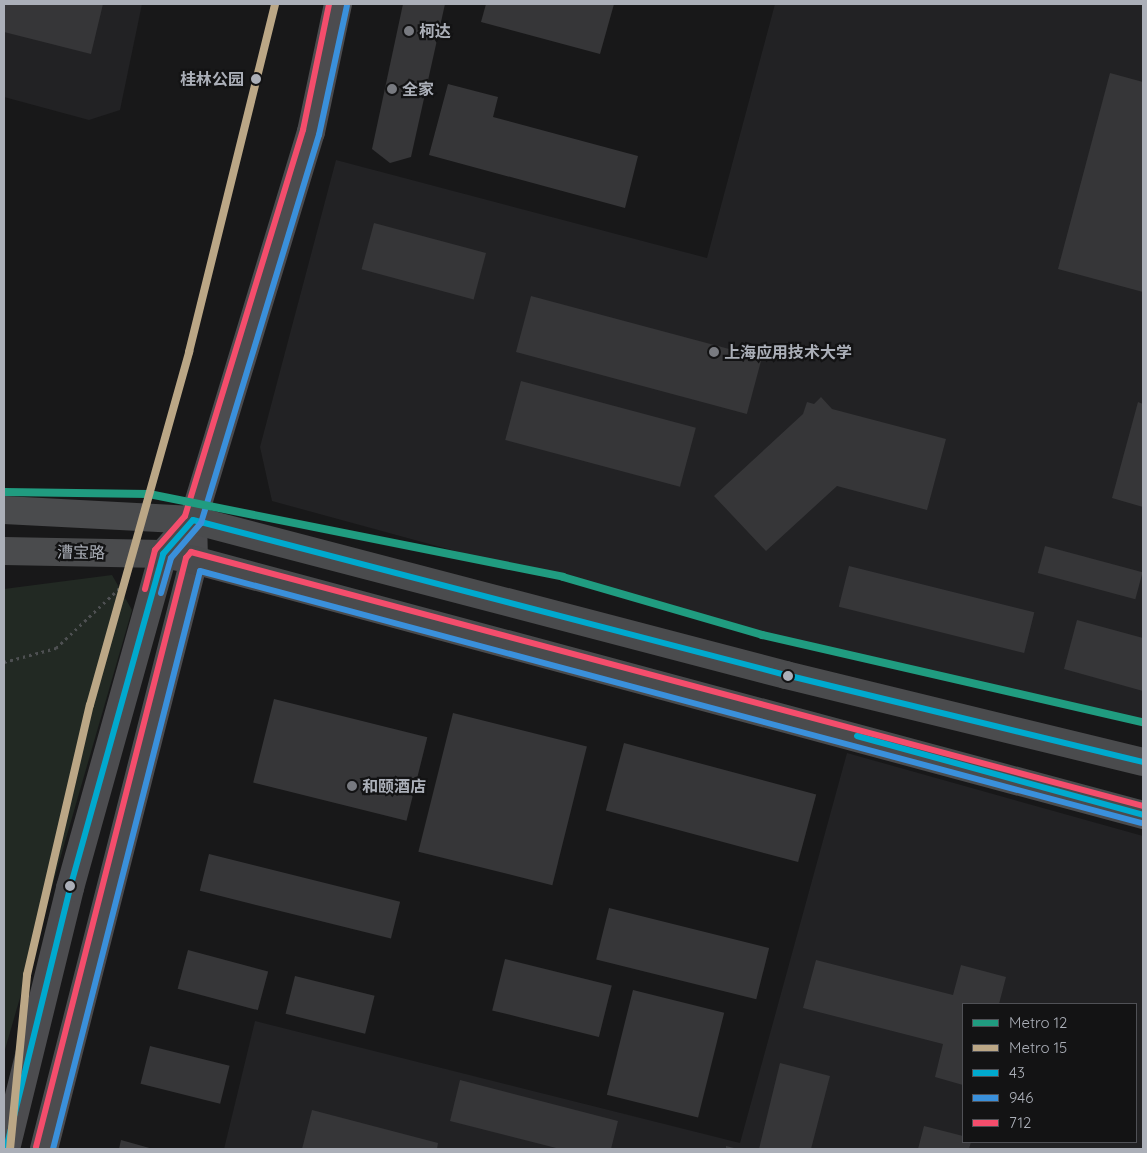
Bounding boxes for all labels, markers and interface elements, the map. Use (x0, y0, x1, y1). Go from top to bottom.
place label: 柯达 (419, 21, 451, 41)
marker: 柯达 (403, 25, 415, 37)
place label: 桂林公园 (180, 69, 244, 89)
marker: 桂林公园 (247, 70, 265, 88)
place label: 全家 (402, 79, 434, 99)
marker: 全家 (386, 83, 398, 95)
place label: 上海应用技术大学 (724, 342, 852, 362)
marker: 上海应用技术大学 (708, 346, 720, 358)
street label: 漕宝路 (57, 542, 105, 562)
unlabelled marker (783, 671, 793, 681)
place label: 和颐酒店 (362, 776, 426, 796)
marker: 和颐酒店 (346, 780, 358, 792)
unlabelled marker (65, 881, 75, 891)
legend (962, 1003, 1137, 1143)
text: Metro 12 (1009, 1013, 1067, 1032)
text: Metro 15 (1009, 1038, 1067, 1057)
text: 43 (1009, 1063, 1025, 1082)
text: 946 (1009, 1088, 1033, 1107)
text: 712 (1009, 1113, 1031, 1132)

